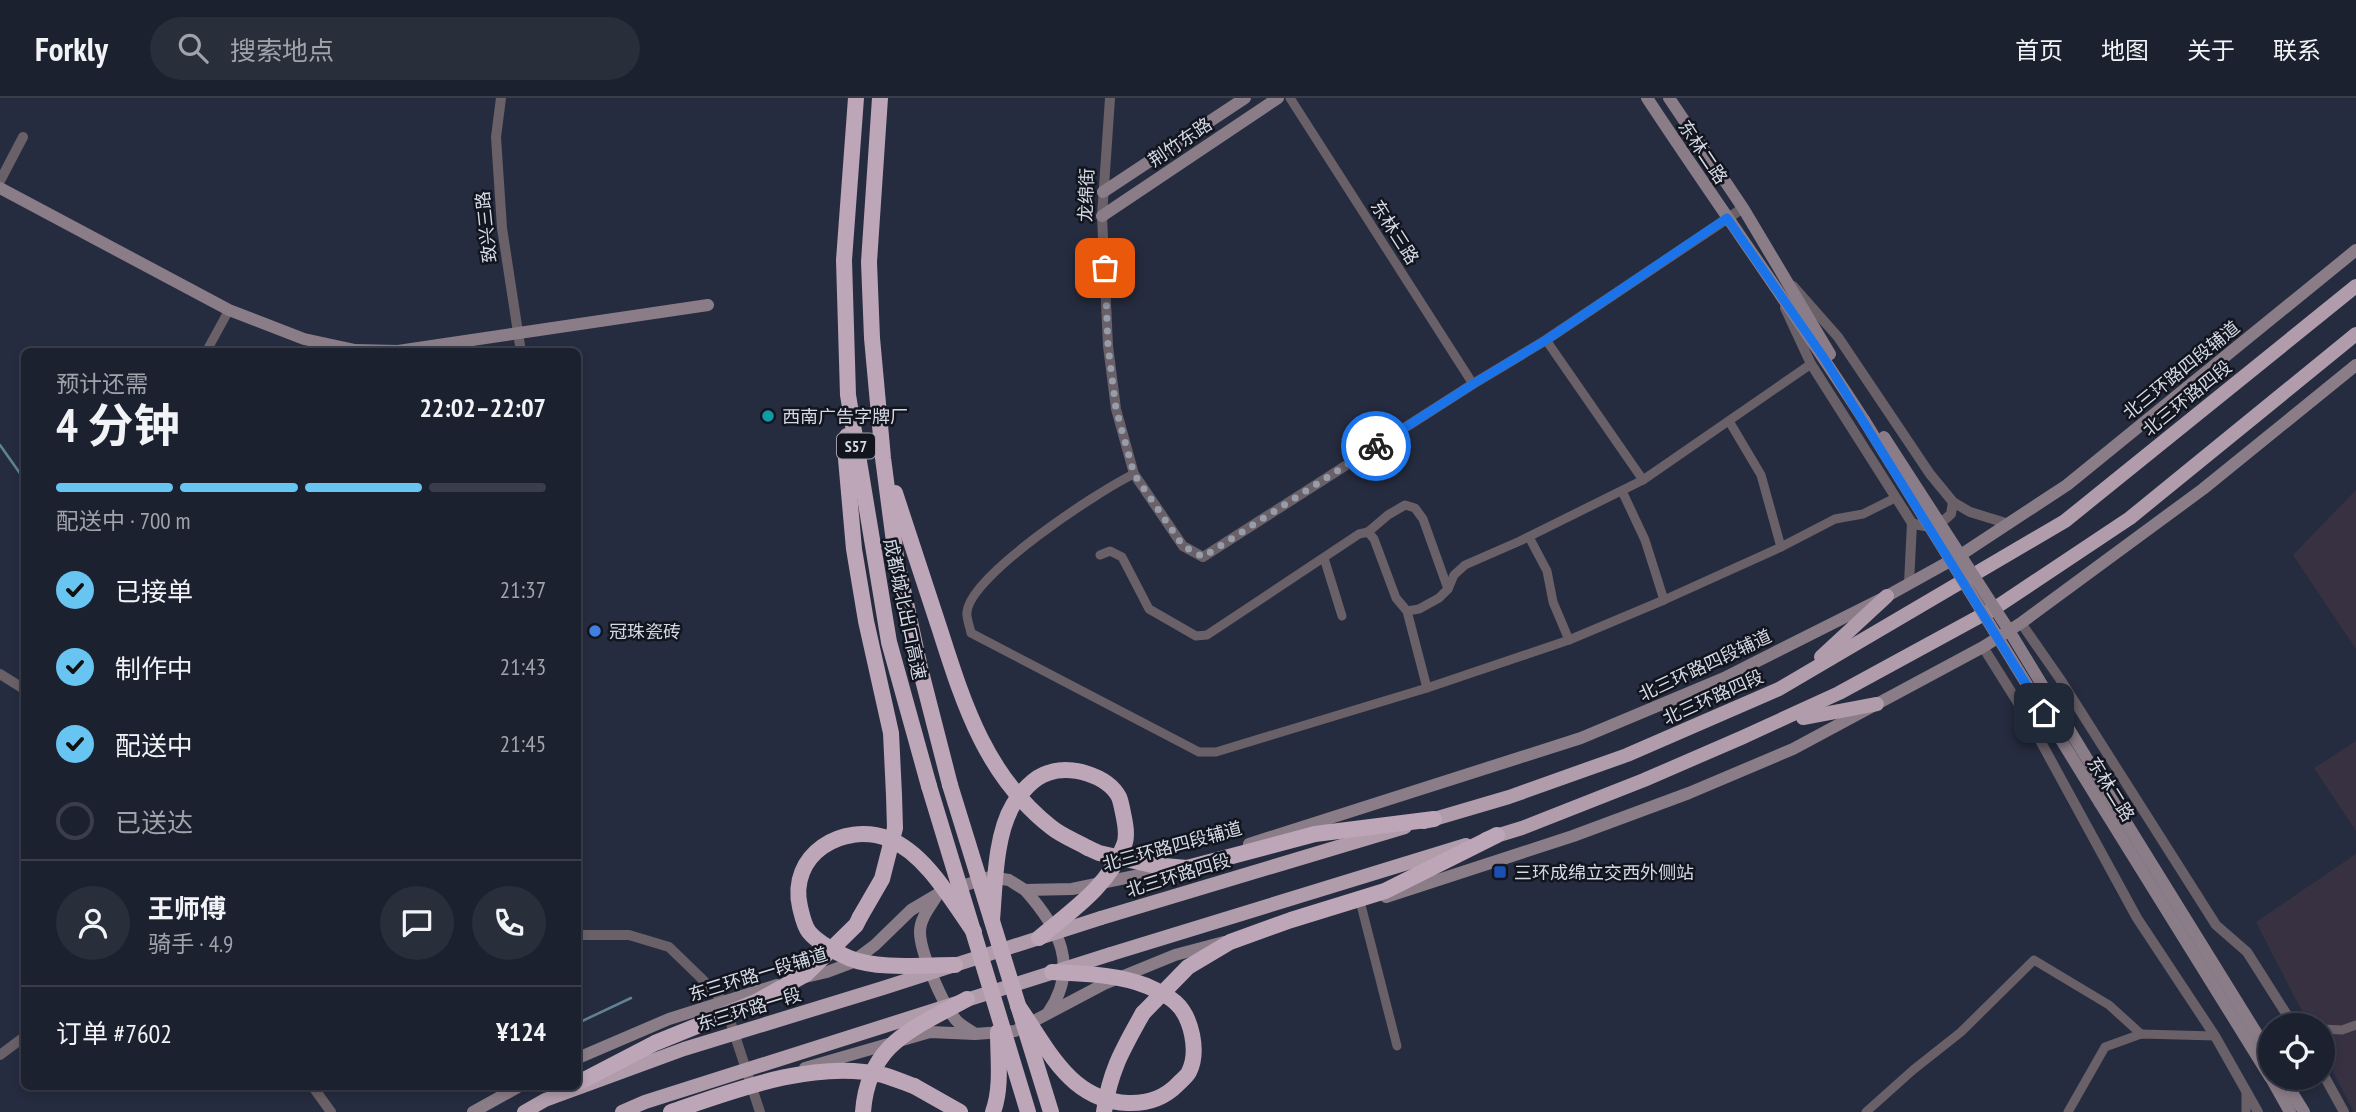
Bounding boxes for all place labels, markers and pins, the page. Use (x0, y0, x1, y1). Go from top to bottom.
pin (1075, 238, 1135, 298)
place label: 西南广告字牌厂 (782, 405, 908, 428)
marker: 西南广告字牌厂 (760, 408, 776, 424)
place label: 冠珠瓷砖 (609, 620, 681, 643)
marker: 冠珠瓷砖 (587, 623, 603, 639)
pin (2014, 683, 2074, 743)
place label: 三环成绵立交西外侧站 (1514, 861, 1694, 884)
marker: 三环成绵立交西外侧站 (1492, 864, 1508, 880)

